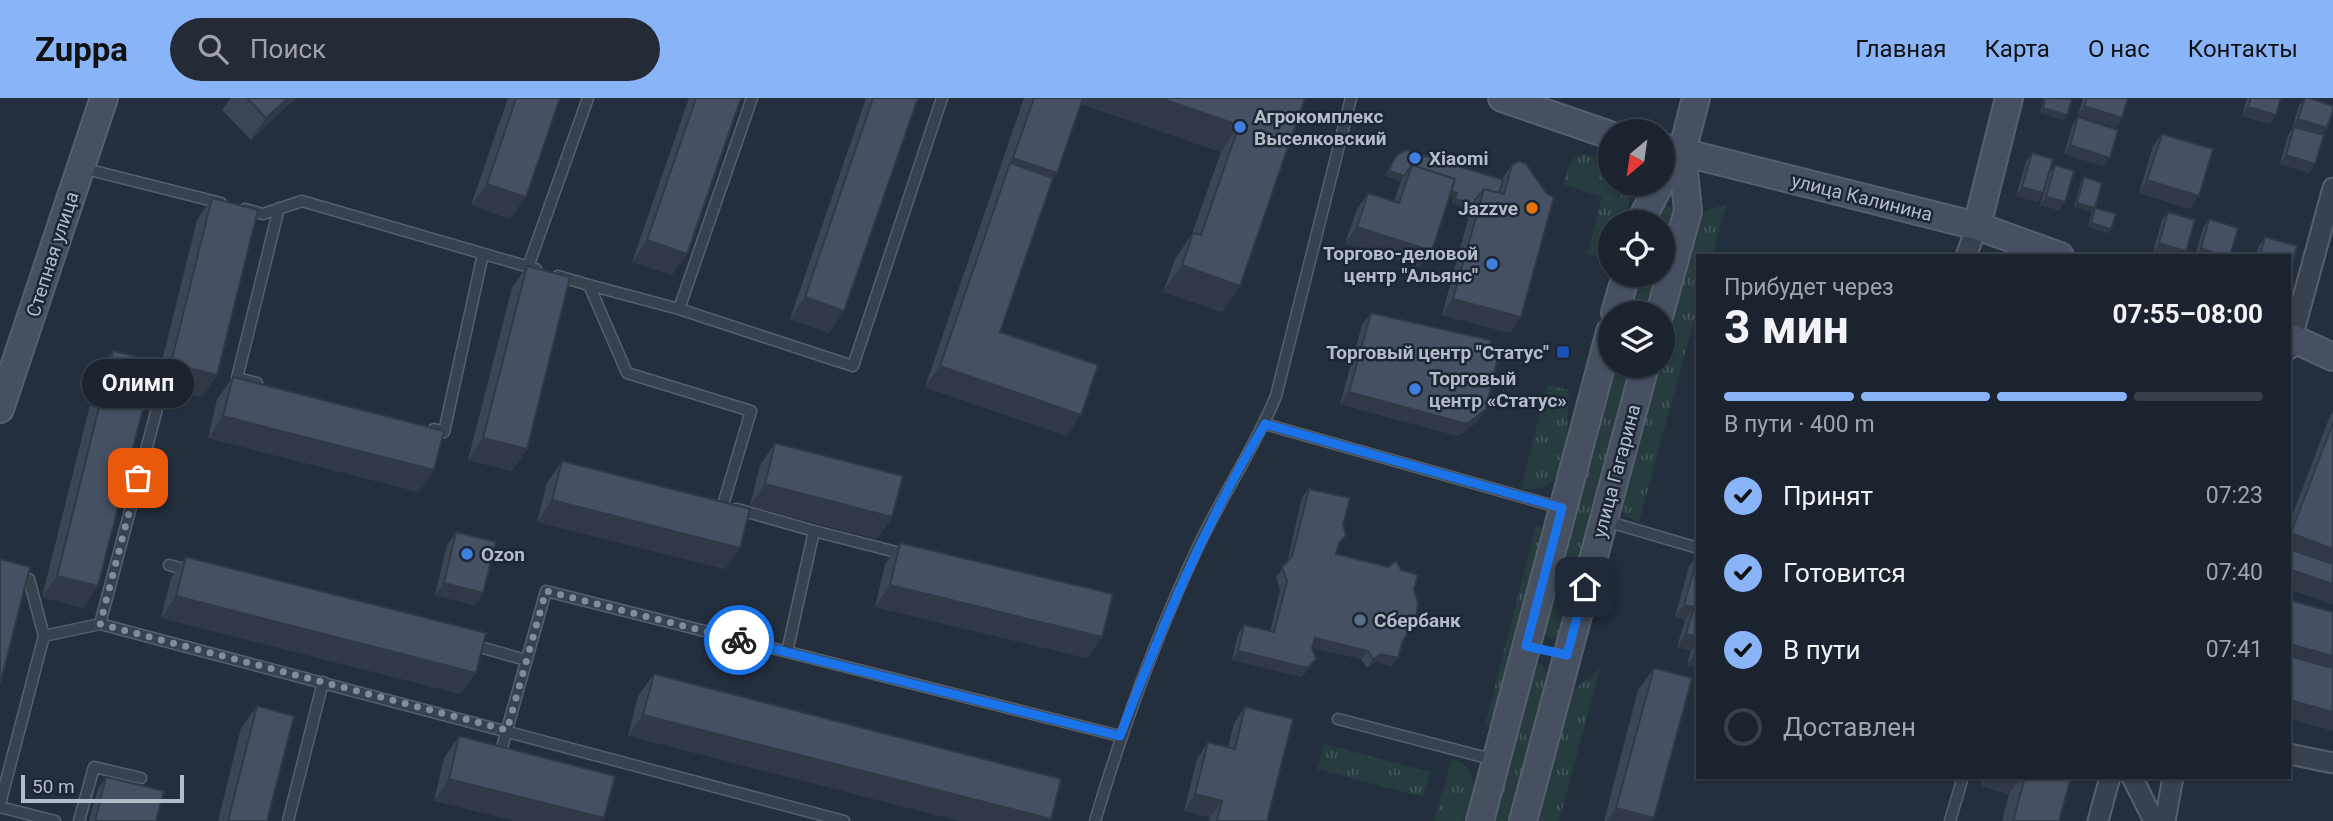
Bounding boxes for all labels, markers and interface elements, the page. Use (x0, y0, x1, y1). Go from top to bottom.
search box (170, 18, 660, 81)
text: Zuppa (35, 30, 128, 69)
icon: search (194, 30, 232, 68)
text: Поиск (250, 34, 326, 64)
text: Главная (1855, 35, 1946, 63)
text: Карта (1984, 35, 2050, 63)
text: О нас (2088, 35, 2150, 63)
text: Контакты (2188, 35, 2298, 63)
place label: Агрокомплекс Выселковский (1254, 105, 1387, 150)
marker: Агрокомплекс Выселковский (1232, 119, 1248, 135)
north arrow (1598, 119, 1675, 196)
map controls (1598, 119, 1675, 378)
place label: Xiaomi (1429, 147, 1488, 170)
marker: Xiaomi (1407, 150, 1423, 166)
street label: улица Калинина (1789, 169, 1935, 226)
street label: Степная улица (21, 189, 84, 320)
place label: Jazzve (1458, 197, 1518, 220)
marker: Jazzve (1524, 200, 1540, 216)
button: locate (1598, 210, 1675, 287)
place label: Торгово-деловой центр "Альянс" (1323, 242, 1478, 287)
marker: Торгово-деловой центр "Альянс" (1484, 256, 1500, 272)
text: Прибудет через (1724, 274, 1894, 301)
text: 07:55–08:00 (2113, 299, 2263, 329)
text: 3 мин (1724, 300, 1849, 354)
button: layers (1598, 301, 1675, 378)
place label: Торговый центр "Статус" (1326, 341, 1549, 364)
marker: Торговый центр "Статус" (1555, 344, 1571, 360)
callout: Олимп (82, 359, 194, 408)
place label: Торговый центр «Статус» (1429, 367, 1567, 412)
text: Олимп (102, 370, 174, 397)
marker: Торговый центр «Статус» (1407, 381, 1423, 397)
street label: улица Гагарина (1588, 402, 1645, 540)
text: В пути · 400 m (1724, 411, 1875, 438)
pin (108, 448, 168, 508)
icon: bag (119, 459, 157, 497)
icon: check (1724, 477, 1762, 515)
text: Принят (1783, 481, 1873, 511)
text: 07:23 (2206, 482, 2263, 509)
place label: Ozon (481, 543, 525, 566)
marker: Ozon (459, 546, 475, 562)
icon: check (1724, 554, 1762, 592)
pin (1555, 557, 1615, 617)
text: Готовится (1783, 558, 1906, 588)
text: 07:40 (2206, 559, 2263, 586)
icon: home (1566, 568, 1604, 606)
courier (704, 605, 774, 675)
place label: Сбербанк (1374, 609, 1461, 632)
marker: Сбербанк (1352, 612, 1368, 628)
icon: bike (720, 621, 758, 659)
icon: check (1724, 631, 1762, 669)
text: В пути (1783, 635, 1860, 665)
text: 07:41 (2206, 636, 2263, 663)
text: Доставлен (1783, 712, 1916, 742)
scale bar (21, 772, 184, 804)
text: 50 m (32, 775, 75, 798)

